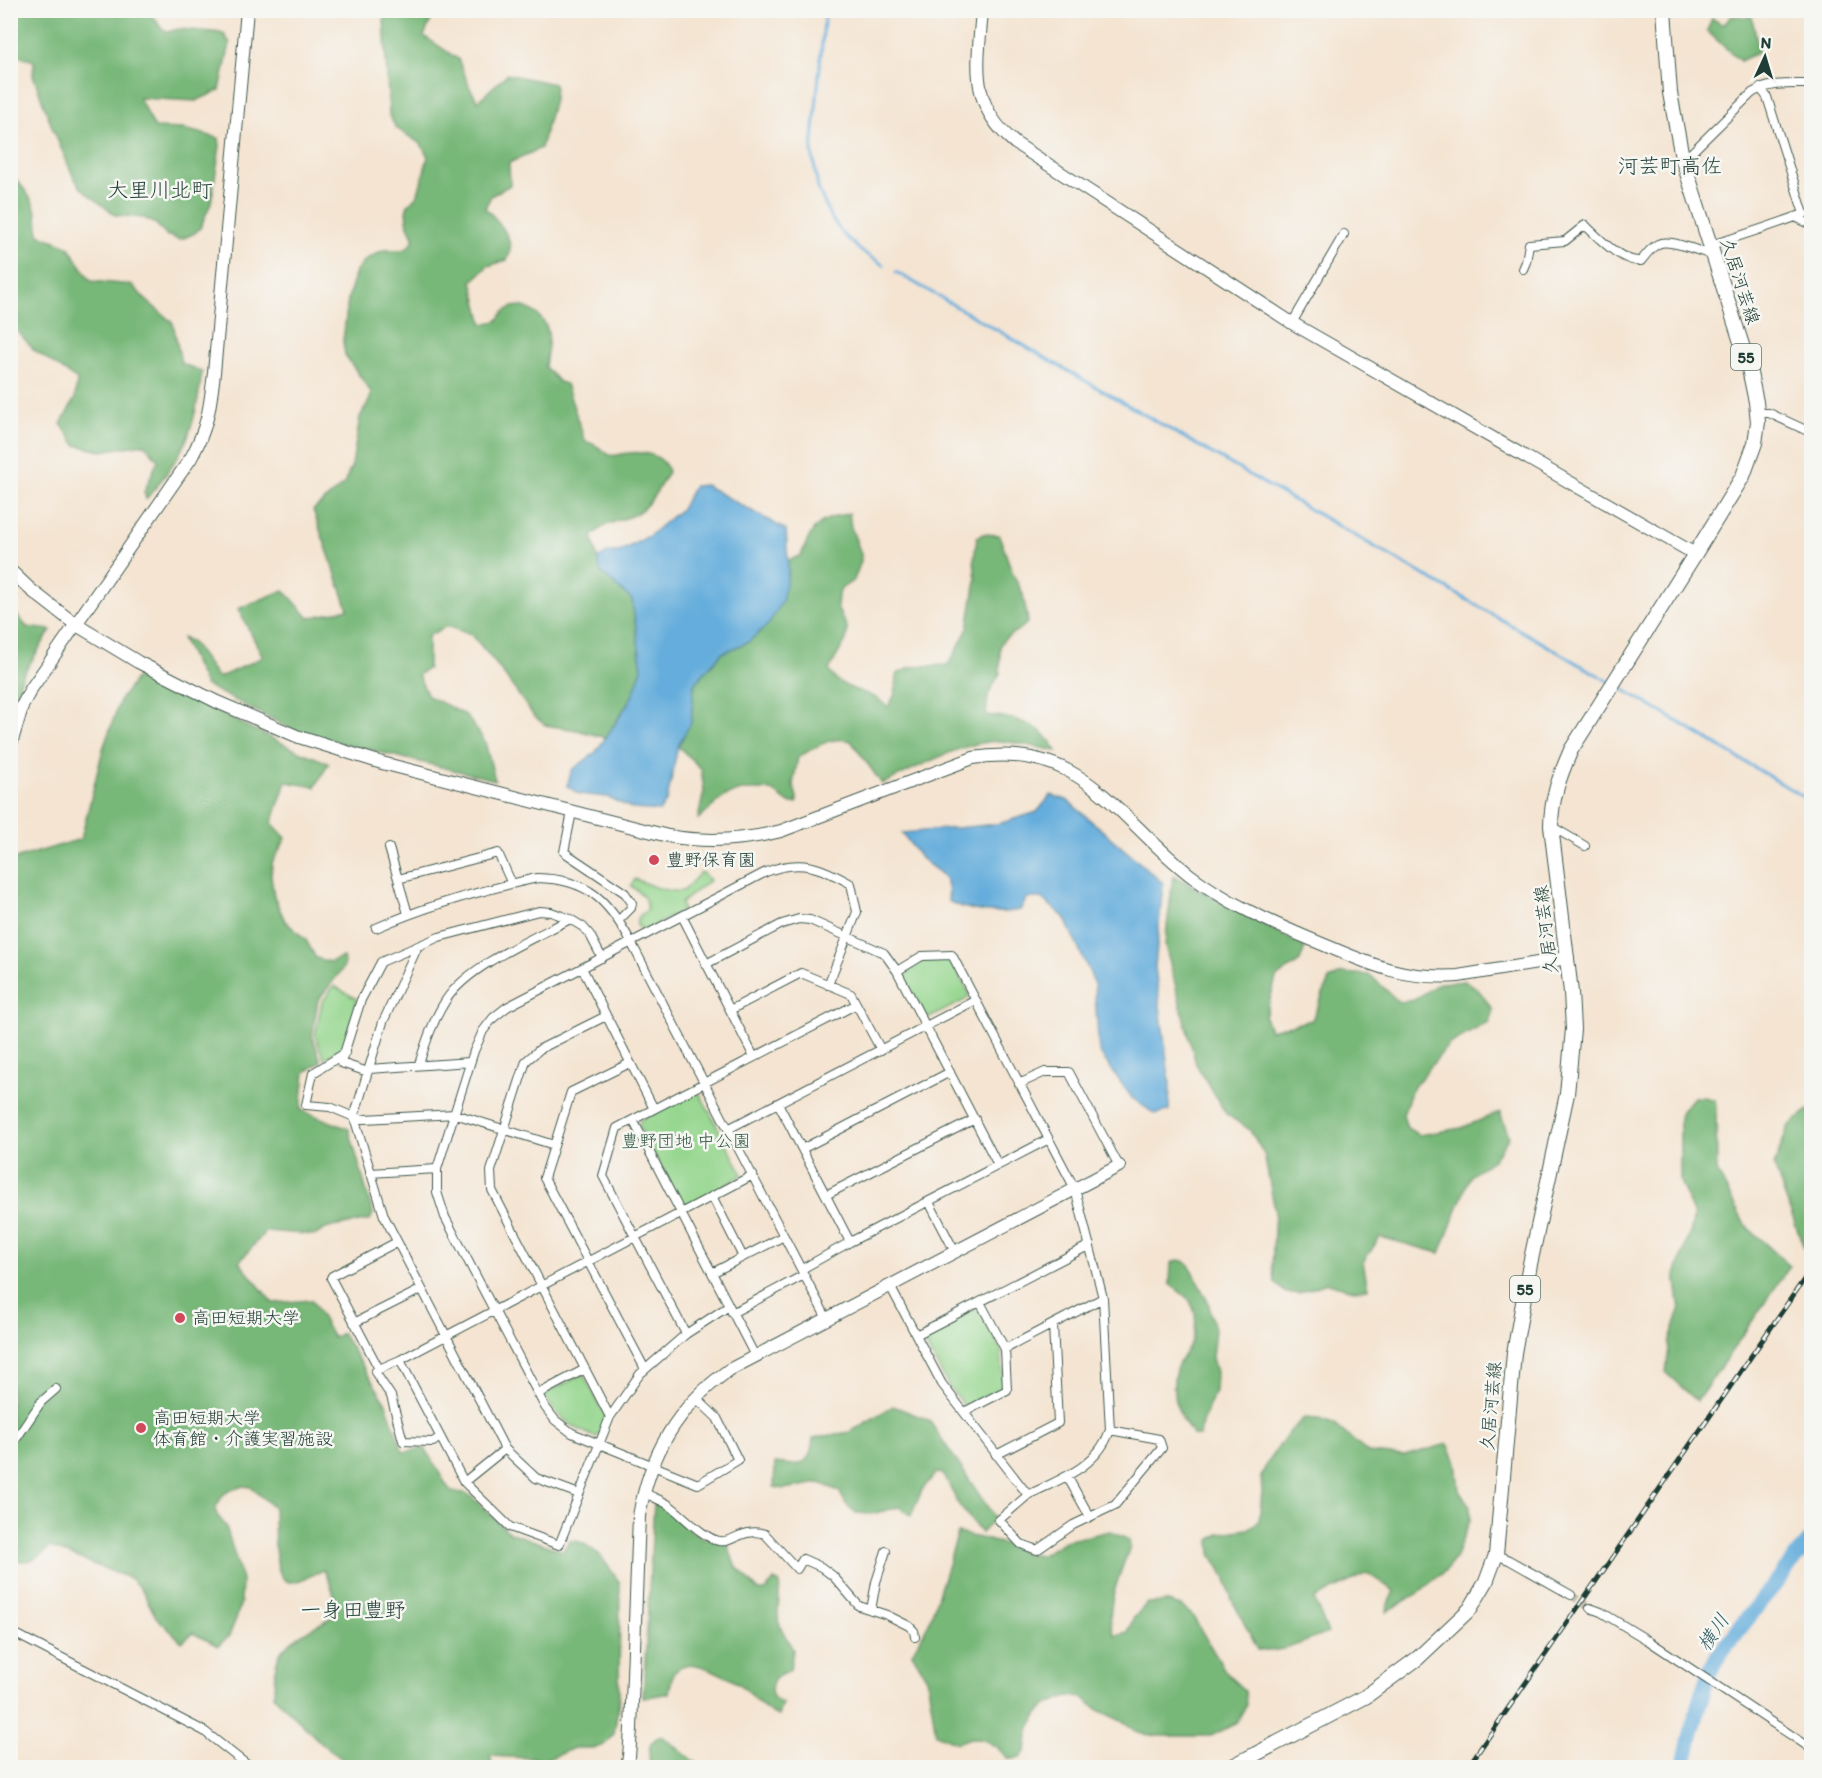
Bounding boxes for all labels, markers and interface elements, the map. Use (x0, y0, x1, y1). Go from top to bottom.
north arrow (1735, 27, 1795, 87)
text: N (1760, 33, 1772, 52)
district label: 河芸町高佐 (1618, 153, 1723, 178)
district label: 大里川北町 (108, 177, 213, 202)
street label: 久居河芸線 (1716, 235, 1764, 327)
road number: 55 (1731, 344, 1761, 370)
place label: 豊野保育園 (666, 849, 756, 871)
marker: 豊野保育園 (647, 853, 661, 867)
street label: 久居河芸線 (1530, 884, 1562, 976)
park label: 豊野団地 中公園 (621, 1130, 751, 1152)
road number: 55 (1510, 1276, 1540, 1302)
place label: 高田短期大学 (192, 1307, 300, 1329)
marker: 高田短期大学 (173, 1311, 187, 1325)
street label: 久居河芸線 (1476, 1360, 1506, 1452)
place label: 高田短期大学 体育館・介護実習施設 (153, 1407, 333, 1450)
marker: 高田短期大学 体育館・介護実習施設 (134, 1421, 148, 1435)
district label: 一身田豊野 (301, 1597, 406, 1622)
water label: 横川 (1692, 1609, 1734, 1655)

